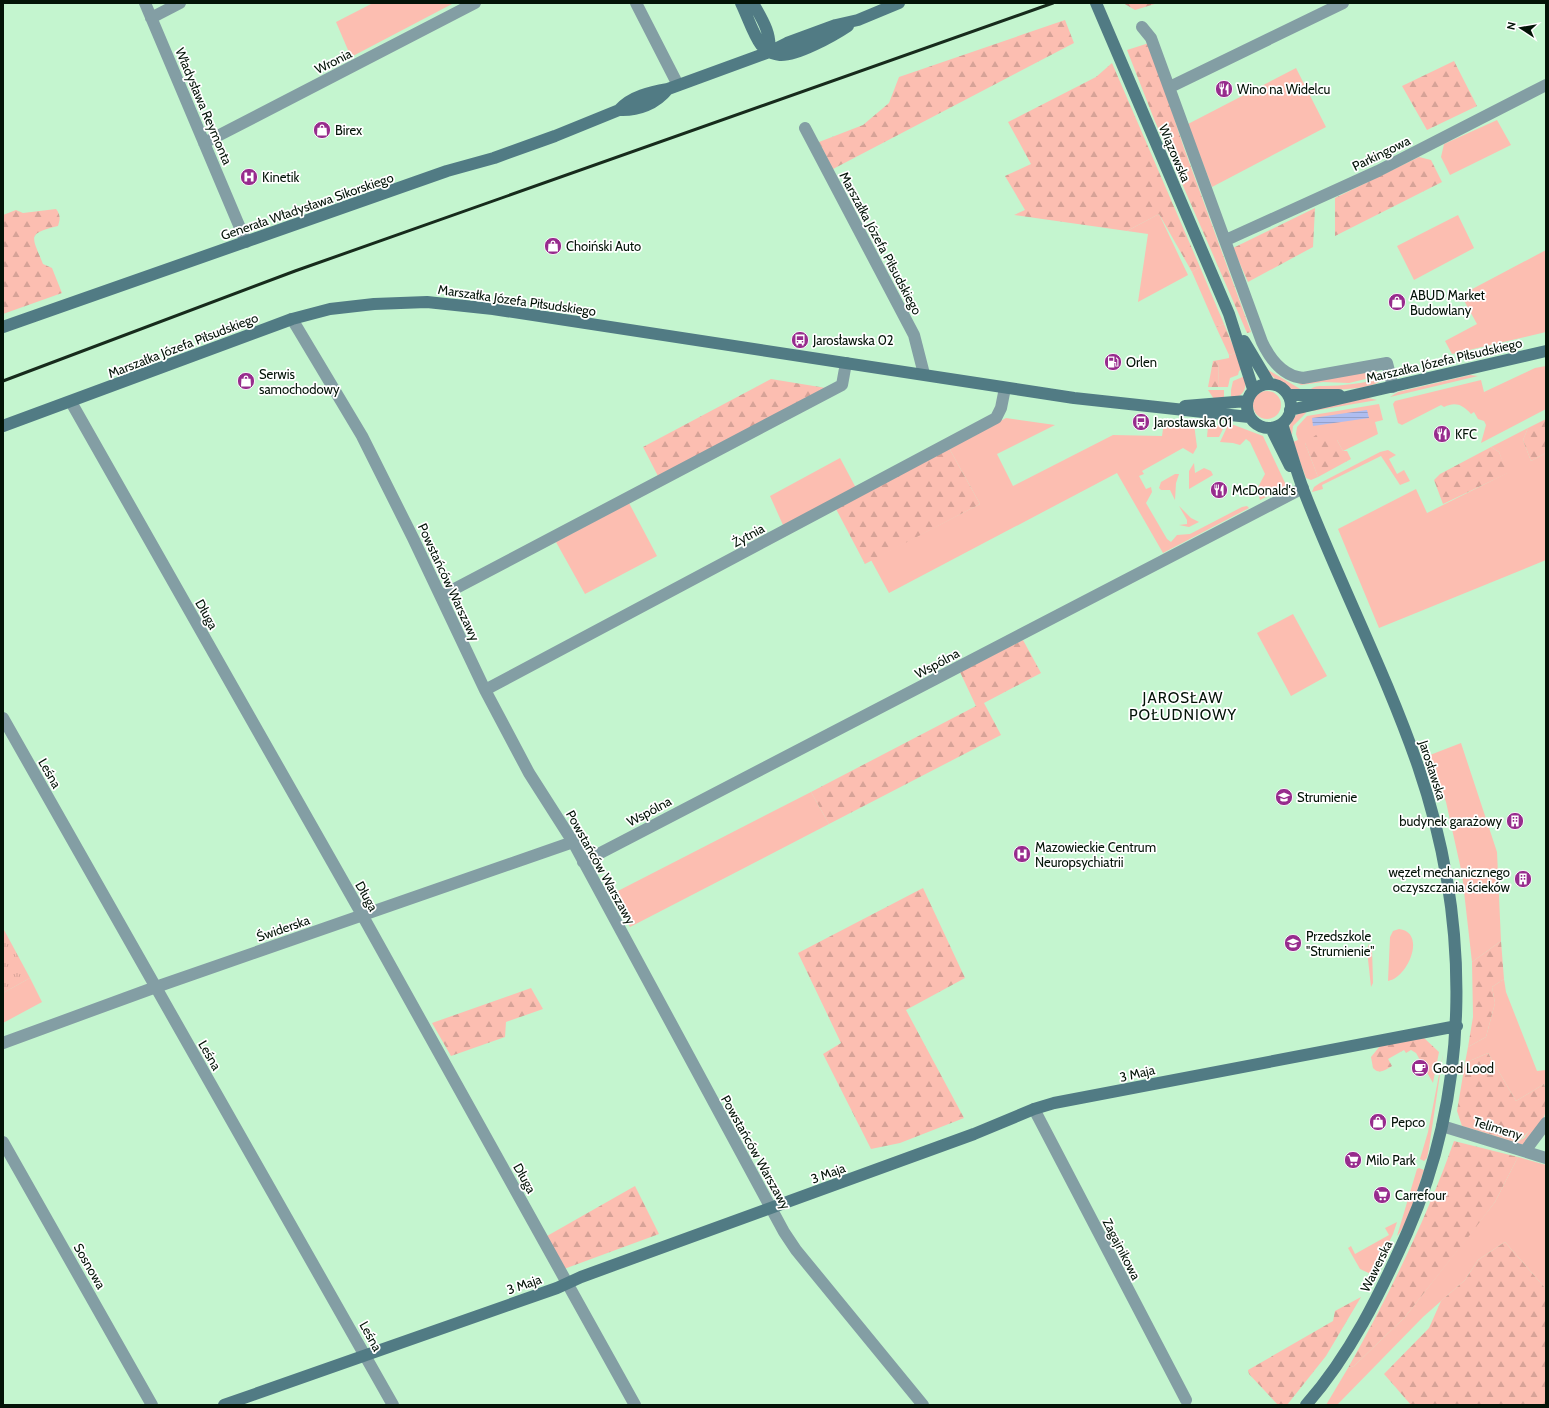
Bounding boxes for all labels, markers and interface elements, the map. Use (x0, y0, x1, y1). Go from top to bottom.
north arrow (1501, 8, 1541, 48)
text: N (1504, 21, 1519, 31)
street label: Władysława Reymonta (172, 45, 236, 168)
street label: Wronia (312, 45, 355, 77)
restaurant icon: Wino na Widelcu (1214, 79, 1234, 99)
place label: Wino na Widelcu (1237, 81, 1331, 97)
shop icon: Birex (312, 120, 332, 140)
place label: Birex (335, 122, 363, 138)
street label: Wiązowska (1156, 122, 1195, 185)
street label: Parkingowa (1349, 132, 1413, 174)
hospital icon: Kinetik (239, 167, 259, 187)
street label: Generała Władysława Sikorskiego (219, 169, 395, 243)
place label: Kinetik (262, 169, 299, 185)
street label: Marszałka Józefa Piłsudskiego (836, 169, 926, 317)
shop icon: Choiński Auto (543, 236, 563, 256)
place label: Choiński Auto (566, 238, 641, 254)
street label: Marszałka Józefa Piłsudskiego (437, 281, 597, 319)
place label: ABUD Market Budowlany (1410, 287, 1486, 318)
shop icon: ABUD Market Budowlany (1387, 292, 1407, 312)
street label: Marszałka Józefa Piłsudskiego (106, 309, 260, 381)
bus stop icon: Jarosławska 02 (790, 330, 810, 350)
place label: Jarosławska 02 (812, 332, 894, 348)
street label: Marszałka Józefa Piłsudskiego (1364, 334, 1524, 386)
fuel station icon: Orlen (1103, 352, 1123, 372)
place label: Orlen (1126, 354, 1157, 370)
place label: Serwis samochodowy (259, 366, 340, 397)
shop icon: Serwis samochodowy (236, 371, 256, 391)
bus stop icon: Jarosławska 01 (1131, 412, 1151, 432)
place label: Jarosławska 01 (1153, 414, 1232, 430)
restaurant icon: KFC (1432, 424, 1452, 444)
place label: KFC (1455, 426, 1477, 442)
restaurant icon: McDonald's (1209, 480, 1229, 500)
place label: McDonald's (1232, 482, 1297, 498)
street label: Żytnia (729, 520, 768, 550)
street label: Powstańców Warszawy (415, 521, 483, 644)
street label: Długa (192, 596, 222, 633)
street label: Wspólna (912, 644, 963, 681)
district label: JAROSŁAW POŁUDNIOWY (1129, 689, 1237, 724)
street label: Jarosławska (1416, 737, 1450, 803)
street label: Leśna (35, 755, 65, 791)
school or university icon: Strumienie (1274, 787, 1294, 807)
place label: Strumienie (1297, 789, 1358, 805)
street label: Wspólna (624, 792, 675, 829)
street label: Powstańców Warszawy (563, 807, 639, 927)
building icon: budynek garażowy (1505, 811, 1525, 831)
place label: budynek garażowy (1399, 813, 1502, 829)
place label: Mazowieckie Centrum Neuropsychiatrii (1035, 839, 1156, 870)
hospital icon: Mazowieckie Centrum Neuropsychiatrii (1012, 844, 1032, 864)
place label: węzeł mechanicznego oczyszczania ścieków (1388, 864, 1511, 895)
building icon: węzeł mechanicznego oczyszczania ścieków (1513, 869, 1533, 889)
street label: Długa (352, 878, 382, 915)
street label: Świderska (254, 911, 312, 945)
place label: Przedszkole "Strumienie" (1306, 928, 1374, 959)
school or university icon: Przedszkole "Strumienie" (1283, 933, 1303, 953)
street label: Leśna (195, 1037, 225, 1073)
cafe icon: Good Lood (1410, 1058, 1430, 1078)
place label: Good Lood (1433, 1060, 1494, 1076)
street label: 3 Maja (1118, 1061, 1157, 1086)
street label: Powstańców Warszawy (718, 1092, 794, 1212)
shop icon: Pepco (1368, 1112, 1388, 1132)
street label: Telimeny (1472, 1113, 1525, 1143)
place label: Pepco (1391, 1114, 1425, 1130)
supermarket icon: Milo Park (1343, 1150, 1363, 1170)
place label: Milo Park (1366, 1152, 1416, 1168)
street label: 3 Maja (808, 1159, 849, 1188)
street label: Długa (510, 1160, 540, 1197)
supermarket icon: Carrefour (1372, 1185, 1392, 1205)
place label: Carrefour (1395, 1187, 1447, 1203)
street label: Zagajnikowa (1099, 1216, 1145, 1284)
street label: Wawerska (1357, 1237, 1396, 1294)
street label: Sosnowa (71, 1240, 110, 1292)
street label: 3 Maja (505, 1270, 545, 1298)
street label: Leśna (356, 1318, 386, 1355)

